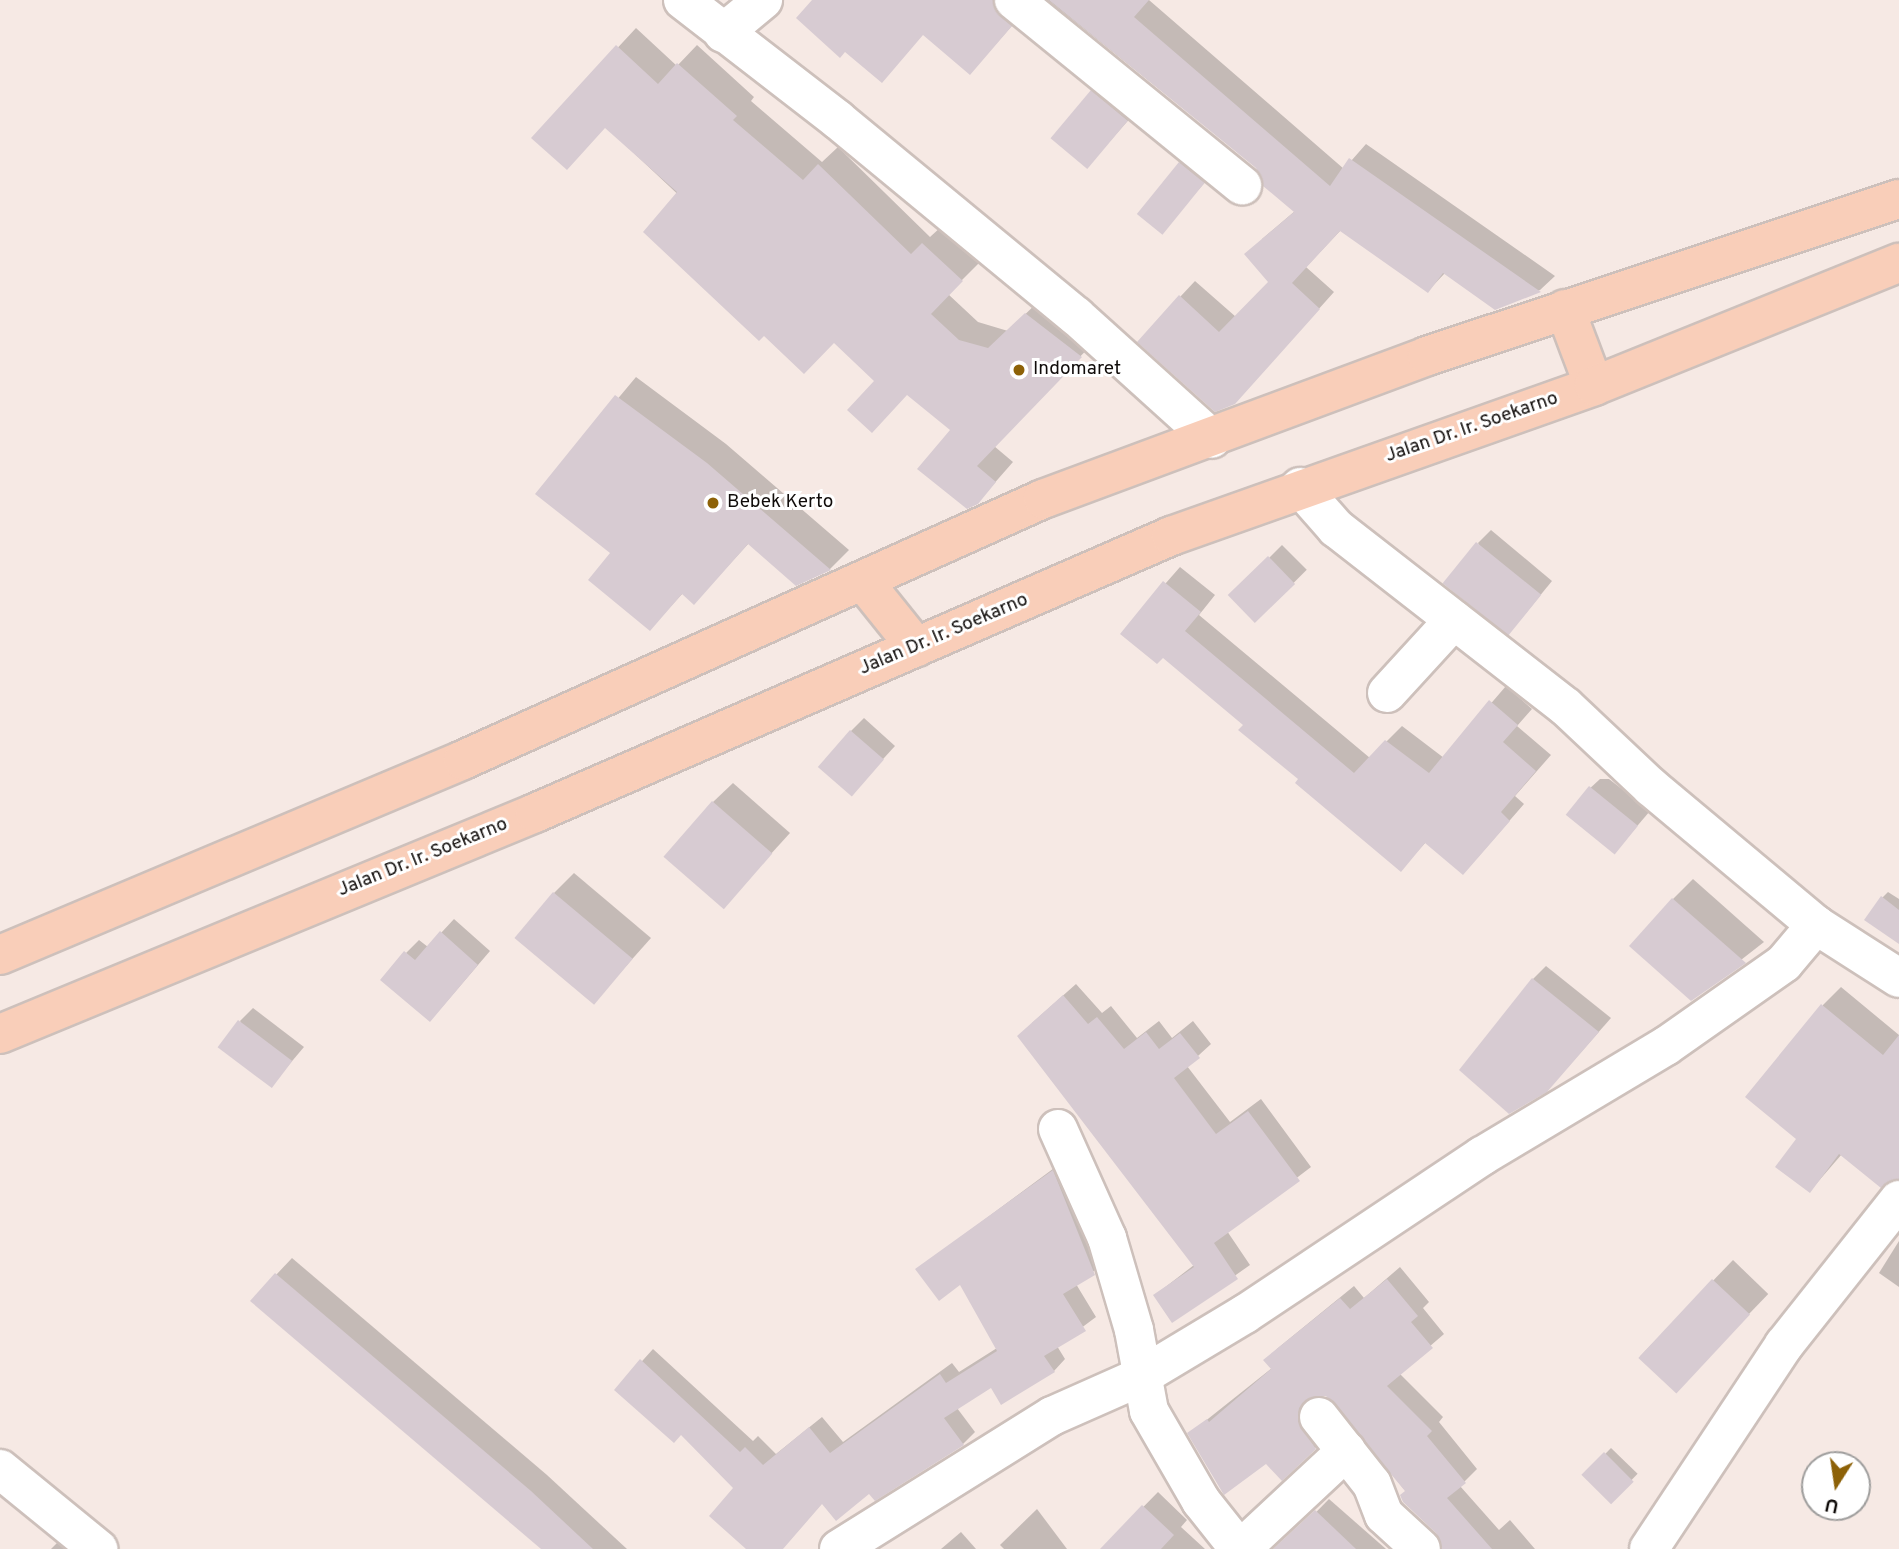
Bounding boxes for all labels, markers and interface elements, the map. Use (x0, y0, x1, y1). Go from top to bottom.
place label: Indomaret (1033, 359, 1121, 381)
marker: Indomaret (1011, 362, 1027, 378)
street label: Jalan Dr. Ir. Soekarno (1383, 388, 1561, 468)
place label: Bebek Kerto (727, 492, 833, 514)
marker: Bebek Kerto (705, 495, 721, 511)
street label: Jalan Dr. Ir. Soekarno (856, 589, 1032, 681)
street label: Jalan Dr. Ir. Soekarno (335, 813, 511, 903)
north arrow (1801, 1451, 1871, 1521)
text: U (1823, 1491, 1841, 1518)

